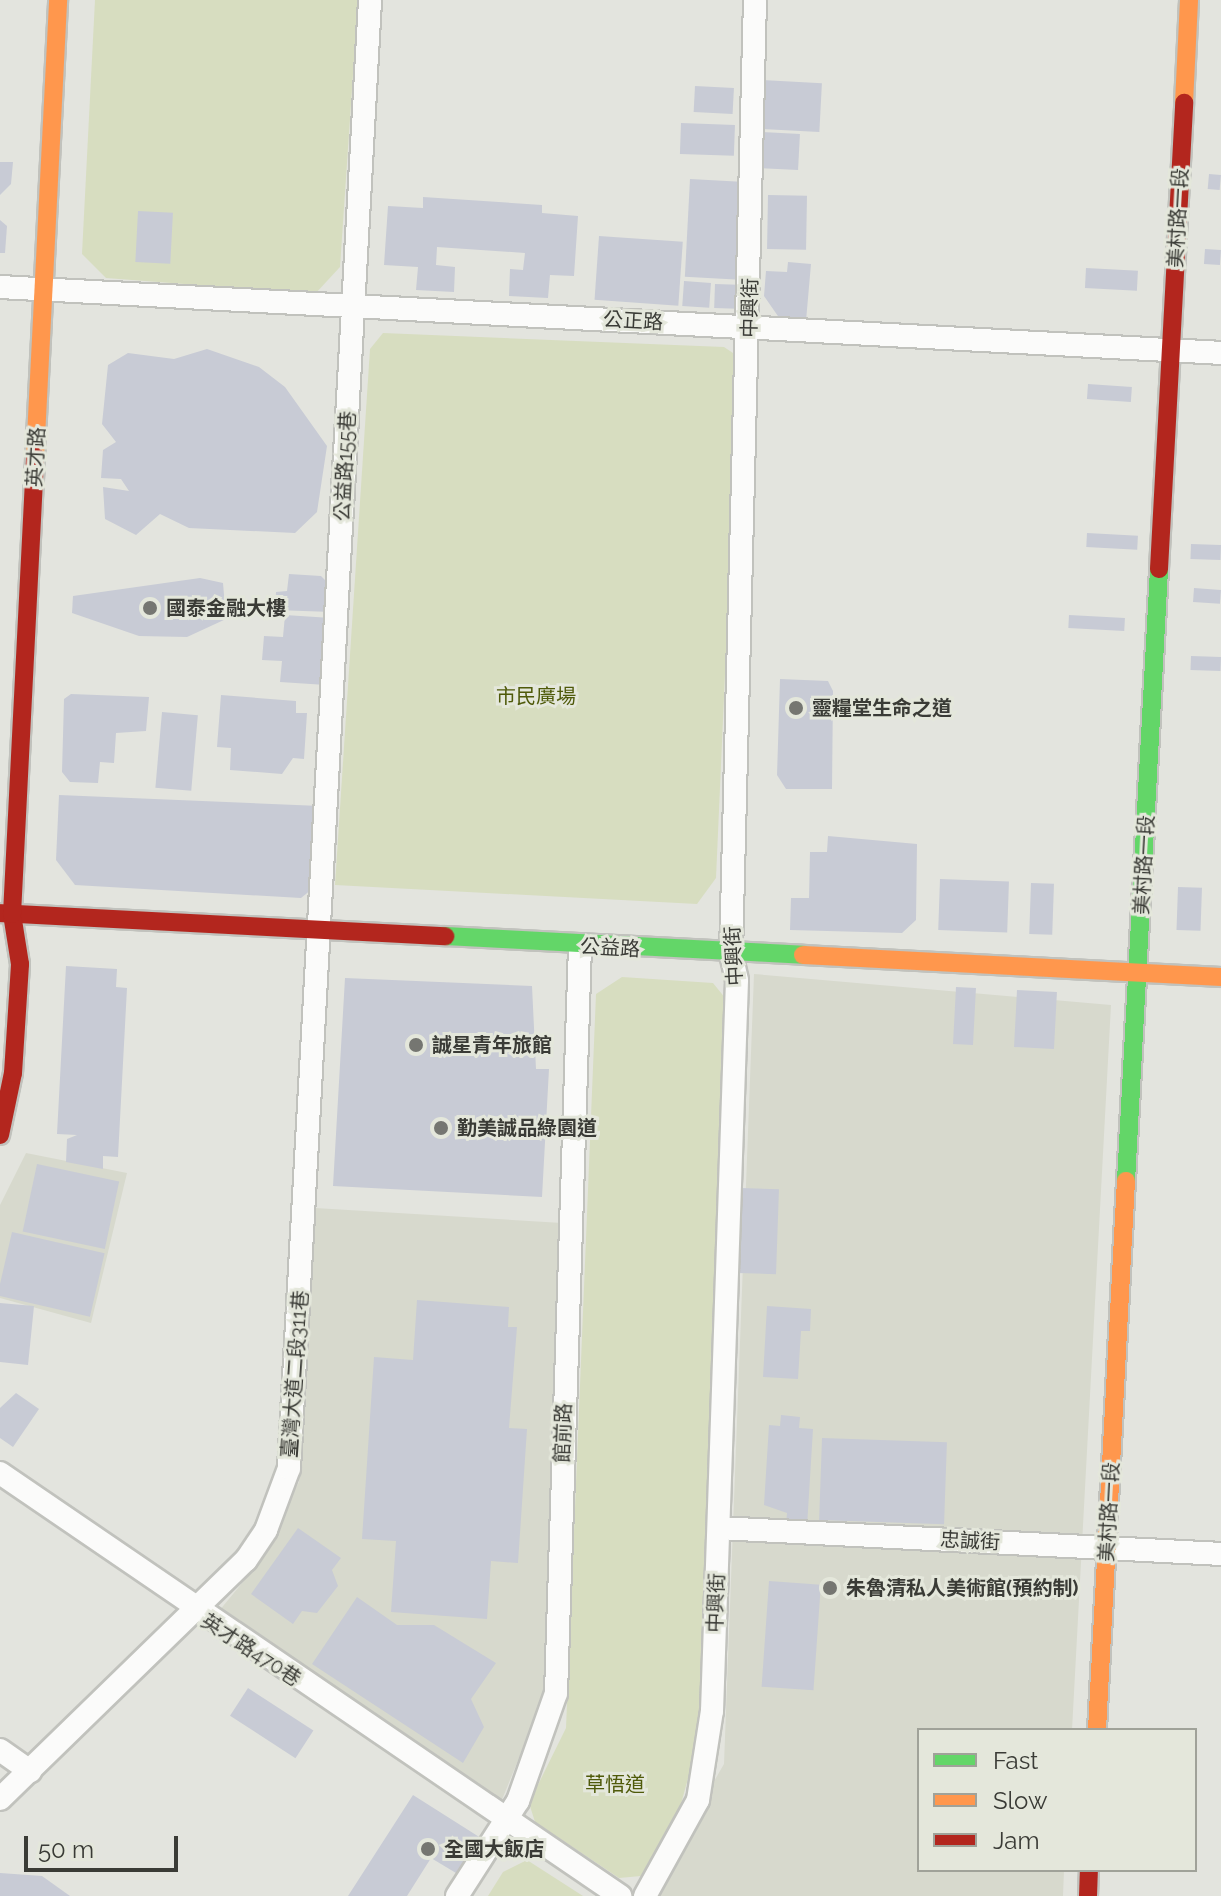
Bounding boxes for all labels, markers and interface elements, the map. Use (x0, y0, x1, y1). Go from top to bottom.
street label: 美村路一段 (1163, 167, 1193, 269)
street label: 中興街 (737, 278, 763, 338)
street label: 公正路 (602, 307, 664, 335)
street label: 公益路155巷 (330, 410, 360, 522)
street label: 英才路 (22, 426, 50, 488)
place label: 國泰金融大樓 (166, 596, 286, 620)
marker: 國泰金融大樓 (141, 599, 159, 617)
park label: 市民廣場 (496, 684, 576, 708)
place label: 靈糧堂生命之道 (812, 696, 952, 720)
marker: 靈糧堂生命之道 (787, 699, 805, 717)
street label: 美村路一段 (1129, 814, 1159, 916)
street label: 中興街 (720, 925, 748, 987)
street label: 公益路 (579, 934, 641, 962)
place label: 誠星青年旅館 (432, 1033, 552, 1057)
marker: 誠星青年旅館 (407, 1036, 425, 1054)
place label: 勤美誠品綠園道 (457, 1116, 597, 1140)
marker: 勤美誠品綠園道 (432, 1119, 450, 1137)
street label: 臺灣大道二段311巷 (277, 1289, 313, 1459)
street label: 館前路 (550, 1403, 576, 1463)
street label: 美村路一段 (1094, 1461, 1124, 1563)
street label: 忠誠街 (939, 1527, 1001, 1555)
street label: 中興街 (703, 1573, 729, 1633)
place label: 朱魯清私人美術館(預約制) (846, 1576, 1078, 1600)
marker: 朱魯清私人美術館(預約制) (821, 1579, 839, 1597)
street label: 英才路470巷 (197, 1609, 305, 1691)
legend (917, 1728, 1197, 1872)
text: Fast (993, 1746, 1038, 1775)
park label: 草悟道 (585, 1772, 645, 1796)
text: Slow (993, 1786, 1047, 1815)
scale bar (28, 1820, 182, 1870)
text: Jam (993, 1826, 1039, 1855)
text: 50 m (38, 1835, 94, 1864)
place label: 全國大飯店 (444, 1837, 544, 1861)
marker: 全國大飯店 (419, 1840, 437, 1858)

